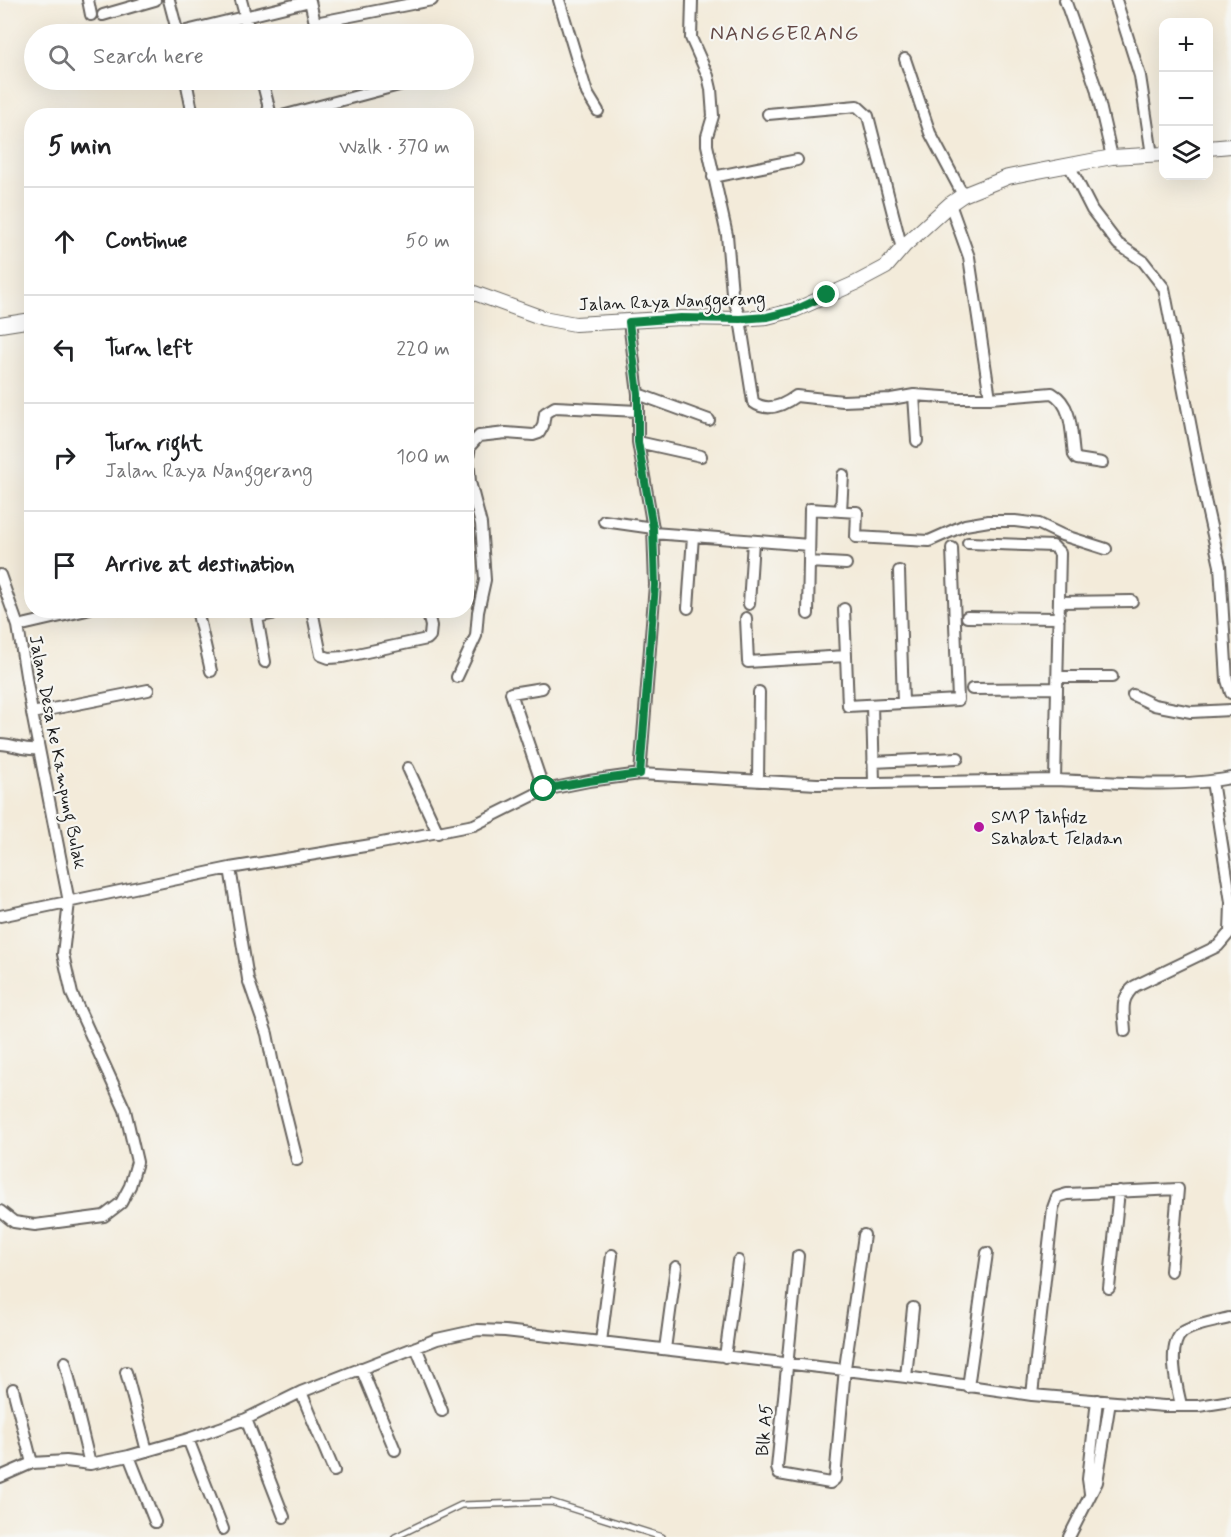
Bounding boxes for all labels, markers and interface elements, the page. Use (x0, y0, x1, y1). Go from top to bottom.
map controls (1159, 18, 1213, 180)
button: + (1159, 18, 1213, 72)
district label: NANGGERANG (710, 20, 860, 48)
search box (24, 24, 474, 90)
icon: search (45, 41, 78, 74)
text: Search here (93, 43, 204, 71)
button: − (1159, 72, 1213, 126)
button: layers (1159, 126, 1213, 180)
text: 5 min (48, 130, 112, 164)
text: Walk · 370 m (339, 134, 450, 161)
icon: ahead (48, 225, 81, 258)
text: Continue (105, 227, 187, 255)
text: 50 m (405, 228, 450, 255)
route end (813, 281, 839, 307)
street label: Jalan Raya Nanggerang (578, 287, 766, 319)
icon: left (48, 333, 81, 366)
text: Turn left (105, 335, 193, 363)
text: 220 m (396, 336, 450, 363)
text: Turn right (105, 430, 203, 458)
icon: right (48, 441, 81, 474)
text: 100 m (396, 444, 450, 471)
text: Jalan Raya Nanggerang (105, 458, 313, 485)
icon: arrive (48, 549, 81, 582)
text: Arrive at destination (105, 551, 295, 579)
street label: Jalan Desa ke Kampung Bulak (21, 633, 92, 872)
route start (530, 775, 556, 801)
place label: SMP Tahfidz Sahabat Teladan (991, 806, 1123, 851)
marker: SMP Tahfidz Sahabat Teladan (972, 820, 986, 834)
street label: Blk A5 (751, 1403, 779, 1457)

